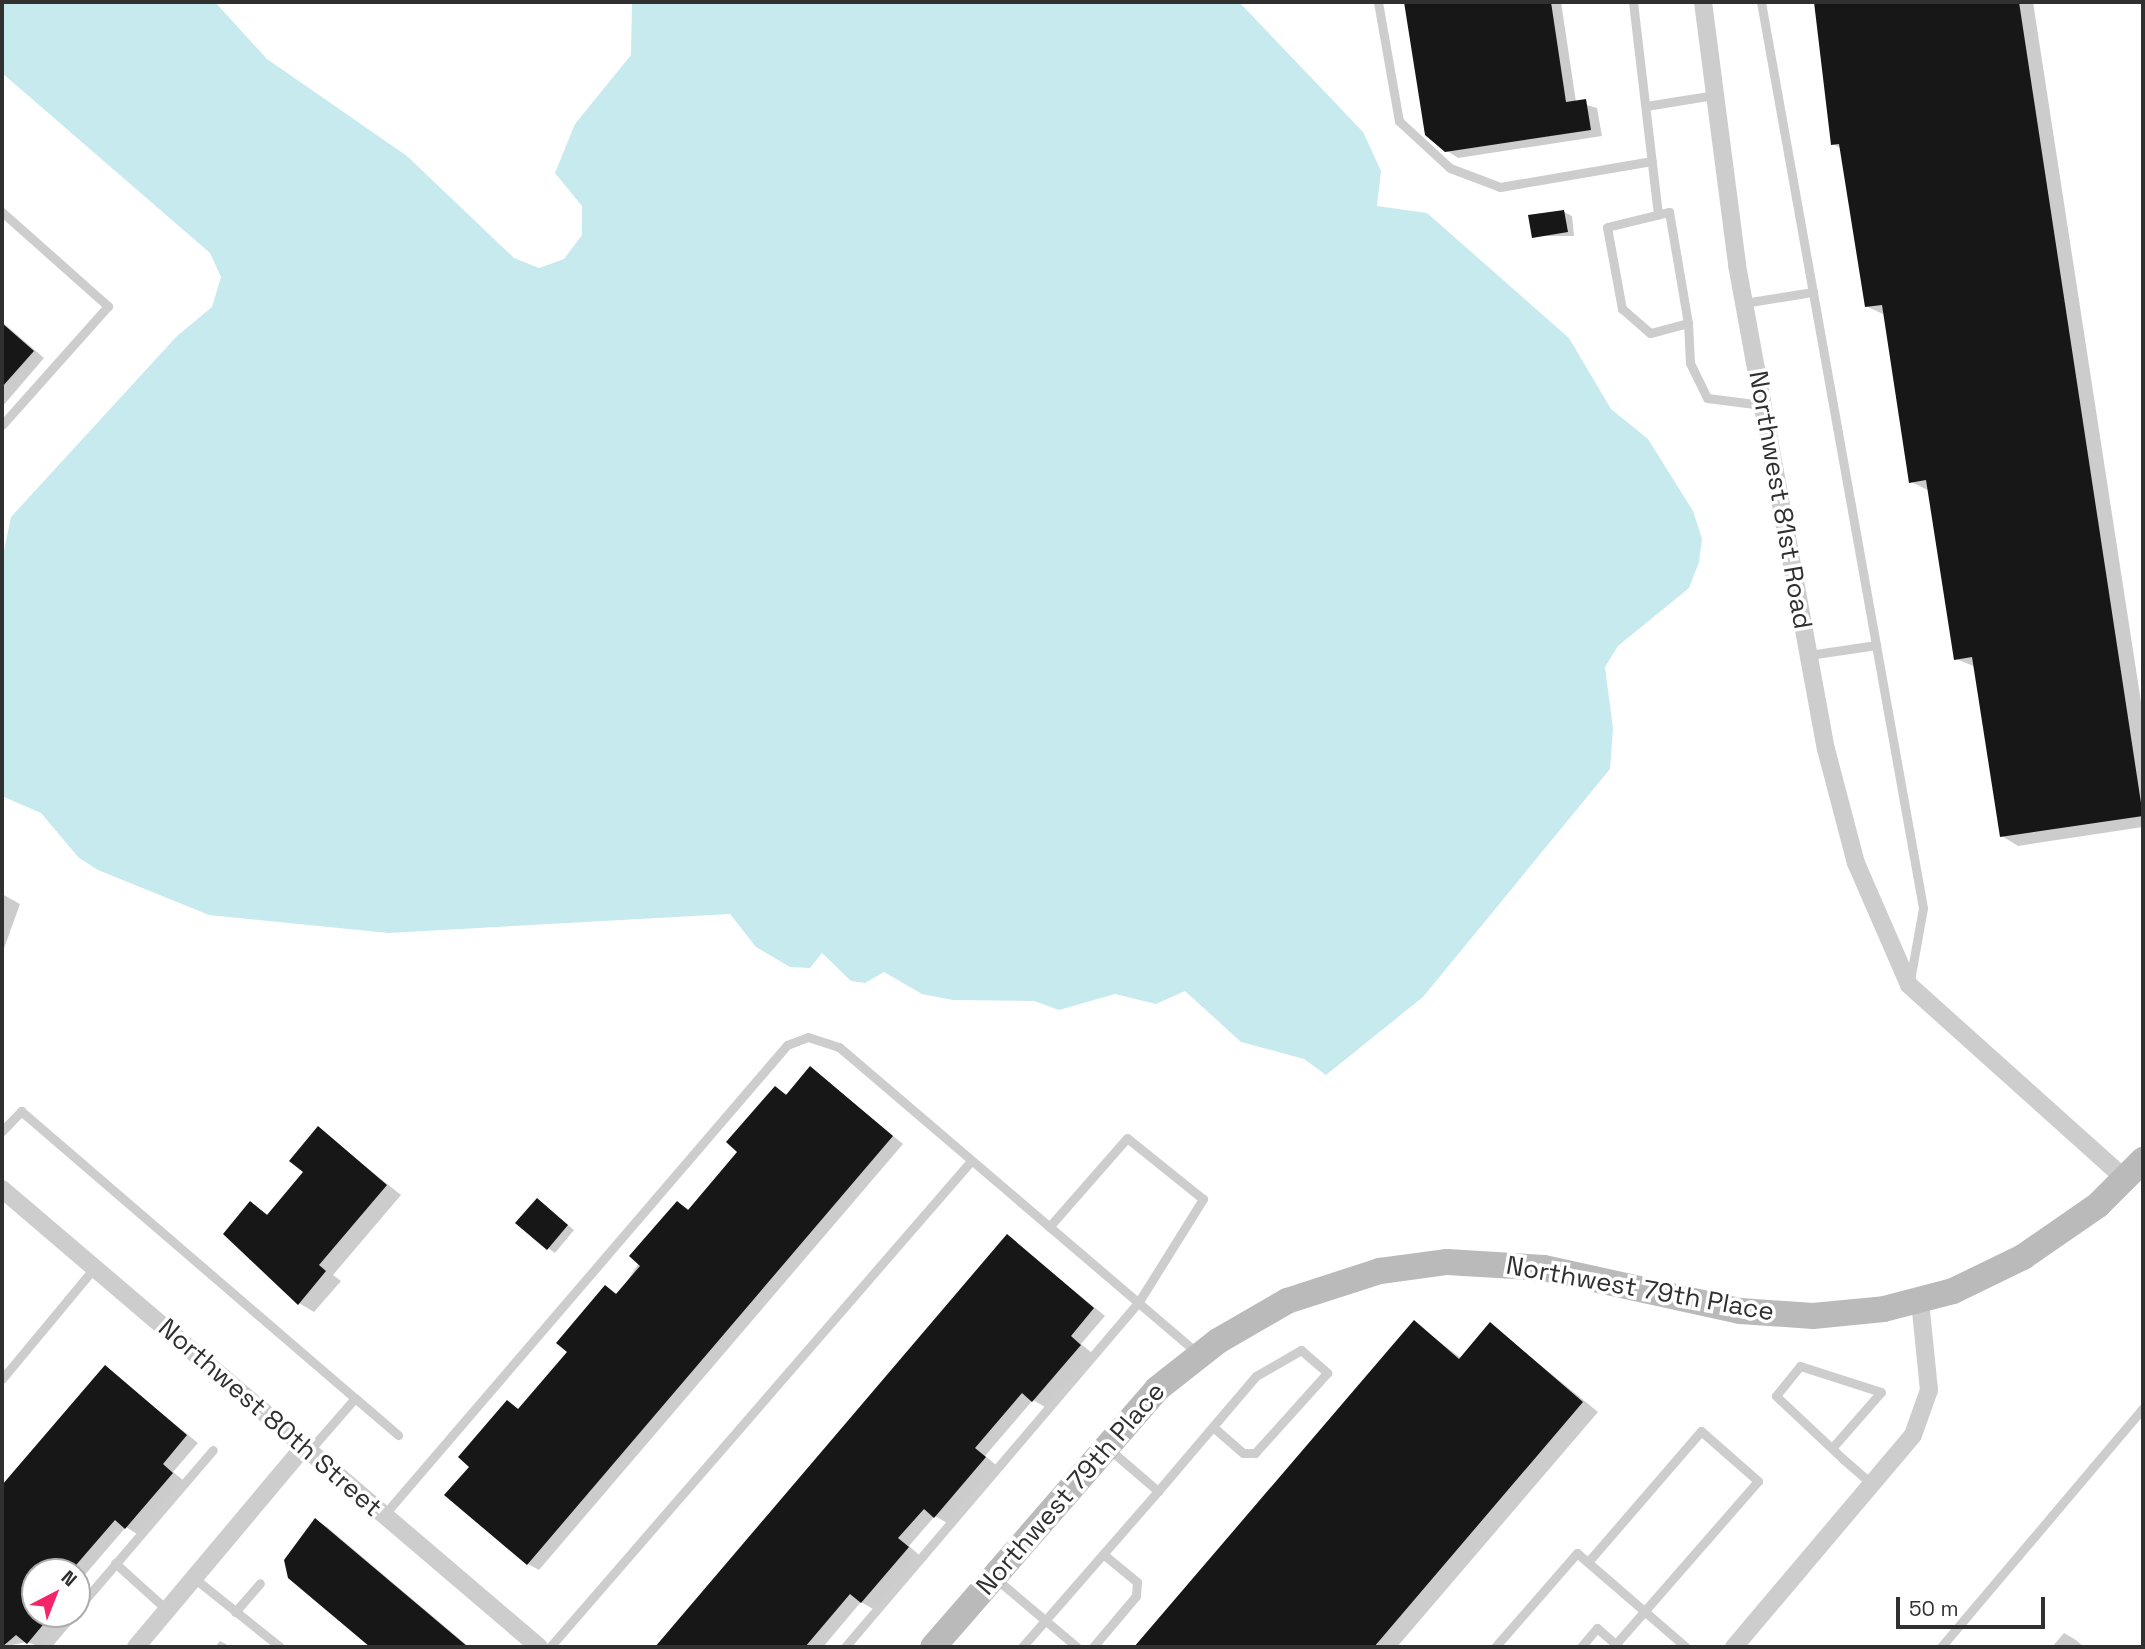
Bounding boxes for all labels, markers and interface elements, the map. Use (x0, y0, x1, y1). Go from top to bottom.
street label: Northwest 81st Road (1742, 368, 1818, 632)
street label: Northwest 79th Place (1504, 1250, 1776, 1328)
street label: Northwest 80th Street (152, 1312, 388, 1524)
street label: Northwest 79th Place (970, 1376, 1172, 1602)
north arrow (21, 1558, 91, 1628)
text: N (56, 1565, 82, 1592)
scale bar (1900, 1582, 2049, 1626)
text: 50 m (1909, 1595, 1959, 1622)

